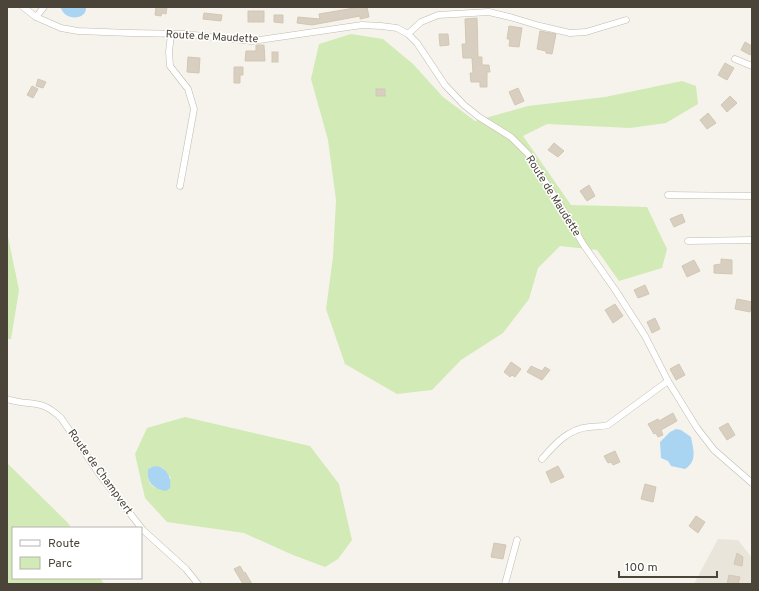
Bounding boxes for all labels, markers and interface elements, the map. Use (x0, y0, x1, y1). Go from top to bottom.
street label: Route de Maudette (165, 28, 259, 46)
street label: Route de Maudette (522, 153, 584, 239)
street label: Route de Champvert (64, 427, 136, 517)
legend (12, 527, 142, 579)
text: Route (48, 536, 80, 552)
scale bar (619, 553, 717, 579)
text: Parc (48, 556, 72, 572)
text: 100 m (625, 560, 658, 576)

